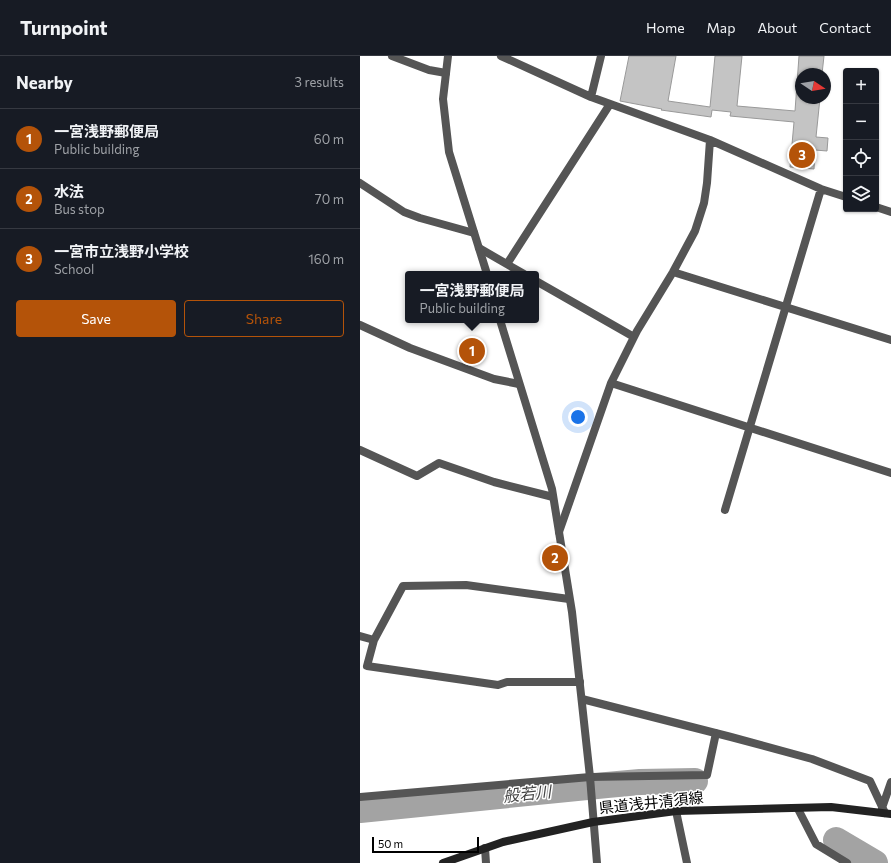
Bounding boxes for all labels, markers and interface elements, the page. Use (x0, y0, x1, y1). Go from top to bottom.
text: Turnpoint (20, 16, 108, 39)
text: Home (646, 19, 685, 36)
text: Map (707, 19, 735, 36)
text: About (757, 19, 797, 36)
text: Contact (819, 19, 871, 36)
north arrow (795, 68, 831, 104)
map controls (843, 68, 879, 212)
button: + (843, 68, 879, 104)
text: Nearby (16, 72, 73, 93)
text: 3 results (295, 74, 344, 90)
button: − (843, 104, 879, 140)
text: 一宮浅野郵便局 (54, 122, 159, 140)
text: 1 (26, 131, 32, 147)
text: 60 m (314, 131, 344, 147)
pin: 3 (789, 140, 815, 170)
button: locate (843, 140, 879, 176)
text: Public building (54, 141, 140, 157)
button: layers (843, 176, 879, 212)
text: 水法 (54, 182, 84, 200)
text: 2 (25, 191, 33, 207)
text: 70 m (315, 191, 344, 207)
text: Bus stop (54, 201, 105, 217)
text: 一宮市立浅野小学校 (54, 242, 189, 260)
text: 3 (25, 251, 33, 267)
text: 160 m (308, 251, 344, 267)
text: School (54, 261, 94, 277)
popup (405, 271, 539, 323)
text: 一宮浅野郵便局 (419, 281, 525, 299)
button: Save (16, 300, 176, 337)
button: Share (184, 300, 344, 337)
text: Public building (419, 300, 505, 316)
pin: 1 (459, 336, 485, 366)
your location (568, 407, 588, 427)
pin: 2 (542, 543, 568, 573)
water label: 般若川 (502, 781, 554, 805)
street label: 県道浅井清須線 (598, 788, 704, 816)
scale bar (372, 835, 479, 854)
text: 50 m (378, 837, 403, 850)

